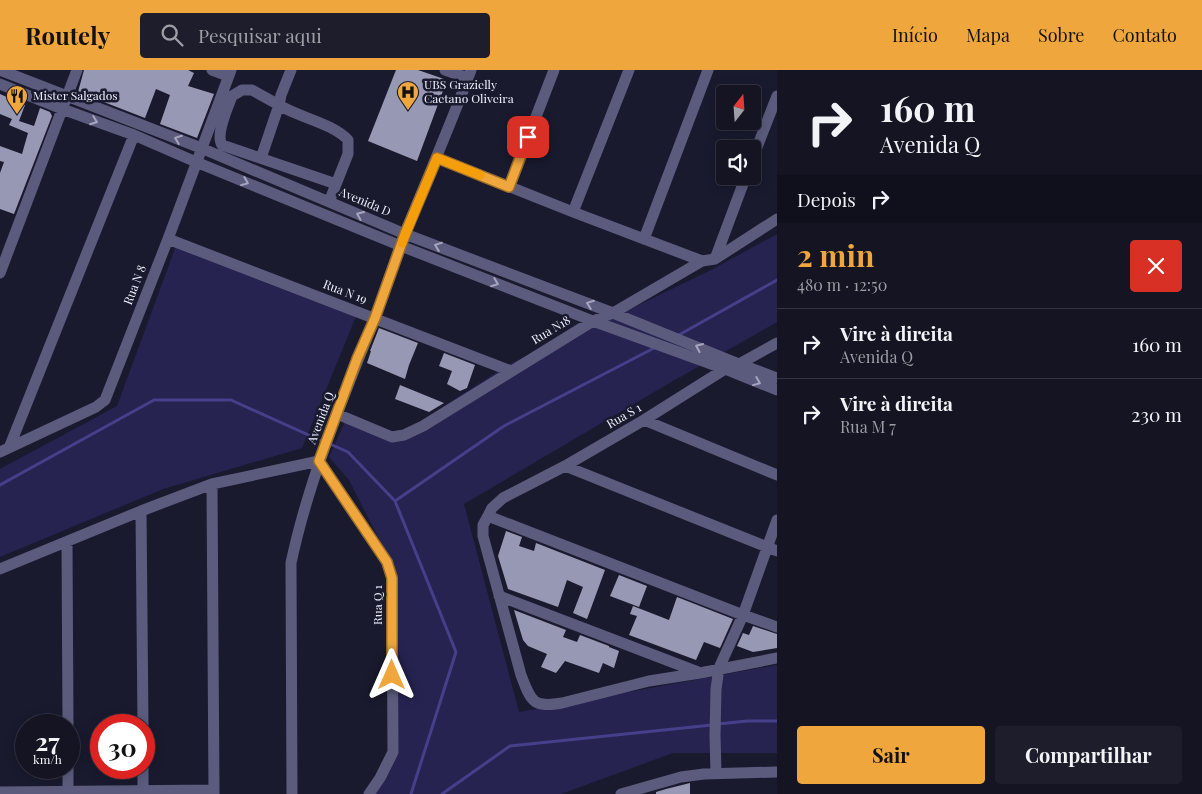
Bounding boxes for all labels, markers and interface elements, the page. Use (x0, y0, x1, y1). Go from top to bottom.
search box (140, 13, 490, 58)
text: Routely (25, 19, 110, 51)
icon: search (158, 21, 186, 49)
text: Pesquisar aqui (198, 22, 322, 48)
text: Início (892, 23, 938, 47)
text: Mapa (966, 23, 1010, 47)
text: Sobre (1038, 23, 1084, 47)
text: Contato (1112, 23, 1177, 47)
place label: UBS Grazielly Caetano Oliveira (424, 76, 514, 106)
hospital icon: UBS Grazielly Caetano Oliveira (396, 80, 420, 111)
restaurant icon: Mister Salgados (5, 84, 29, 115)
text: 160 m (880, 84, 975, 131)
north arrow (716, 85, 761, 130)
map controls (716, 85, 761, 185)
place label: Mister Salgados (33, 87, 118, 103)
icon: right (797, 90, 862, 155)
one-way arrow (90, 115, 98, 125)
pin (507, 116, 549, 158)
icon: arrive (514, 123, 542, 151)
text: Avenida Q (880, 129, 980, 159)
one-way arrow (174, 135, 183, 145)
button: sound (716, 140, 761, 185)
one-way arrow (240, 176, 249, 186)
street label: Avenida D (336, 183, 394, 219)
icon: right (866, 185, 894, 213)
text: Depois (797, 186, 856, 212)
one-way arrow (356, 211, 365, 221)
text: 2 min (797, 235, 874, 275)
button: close (1130, 240, 1182, 292)
one-way arrow (434, 242, 443, 252)
street label: Rua N 8 (119, 263, 149, 307)
text: 480 m · 12:50 (797, 274, 887, 295)
street label: Rua N 19 (321, 275, 370, 307)
one-way arrow (490, 277, 499, 287)
one-way arrow (586, 300, 595, 310)
street label: Rua N18 (528, 311, 573, 347)
text: Vire à direita (840, 320, 953, 346)
icon: right (797, 330, 825, 358)
text: 160 m (1132, 331, 1182, 357)
one-way arrow (695, 343, 704, 354)
text: Avenida Q (840, 346, 913, 367)
one-way arrow (752, 376, 761, 387)
street label: Avenida Q (302, 388, 338, 447)
text: Vire à direita (840, 390, 953, 416)
street label: Rua S 1 (603, 399, 644, 431)
icon: right (797, 400, 825, 428)
text: 230 m (1131, 401, 1182, 427)
text: Rua M 7 (840, 416, 896, 437)
street label: Rua Q 1 (369, 584, 385, 625)
position arrow (365, 648, 417, 700)
speed limit sign: 30 (90, 714, 155, 779)
text: 27 (35, 724, 60, 757)
button: Sair (797, 726, 985, 784)
button: Compartilhar (995, 726, 1182, 784)
text: km/h (33, 751, 62, 767)

